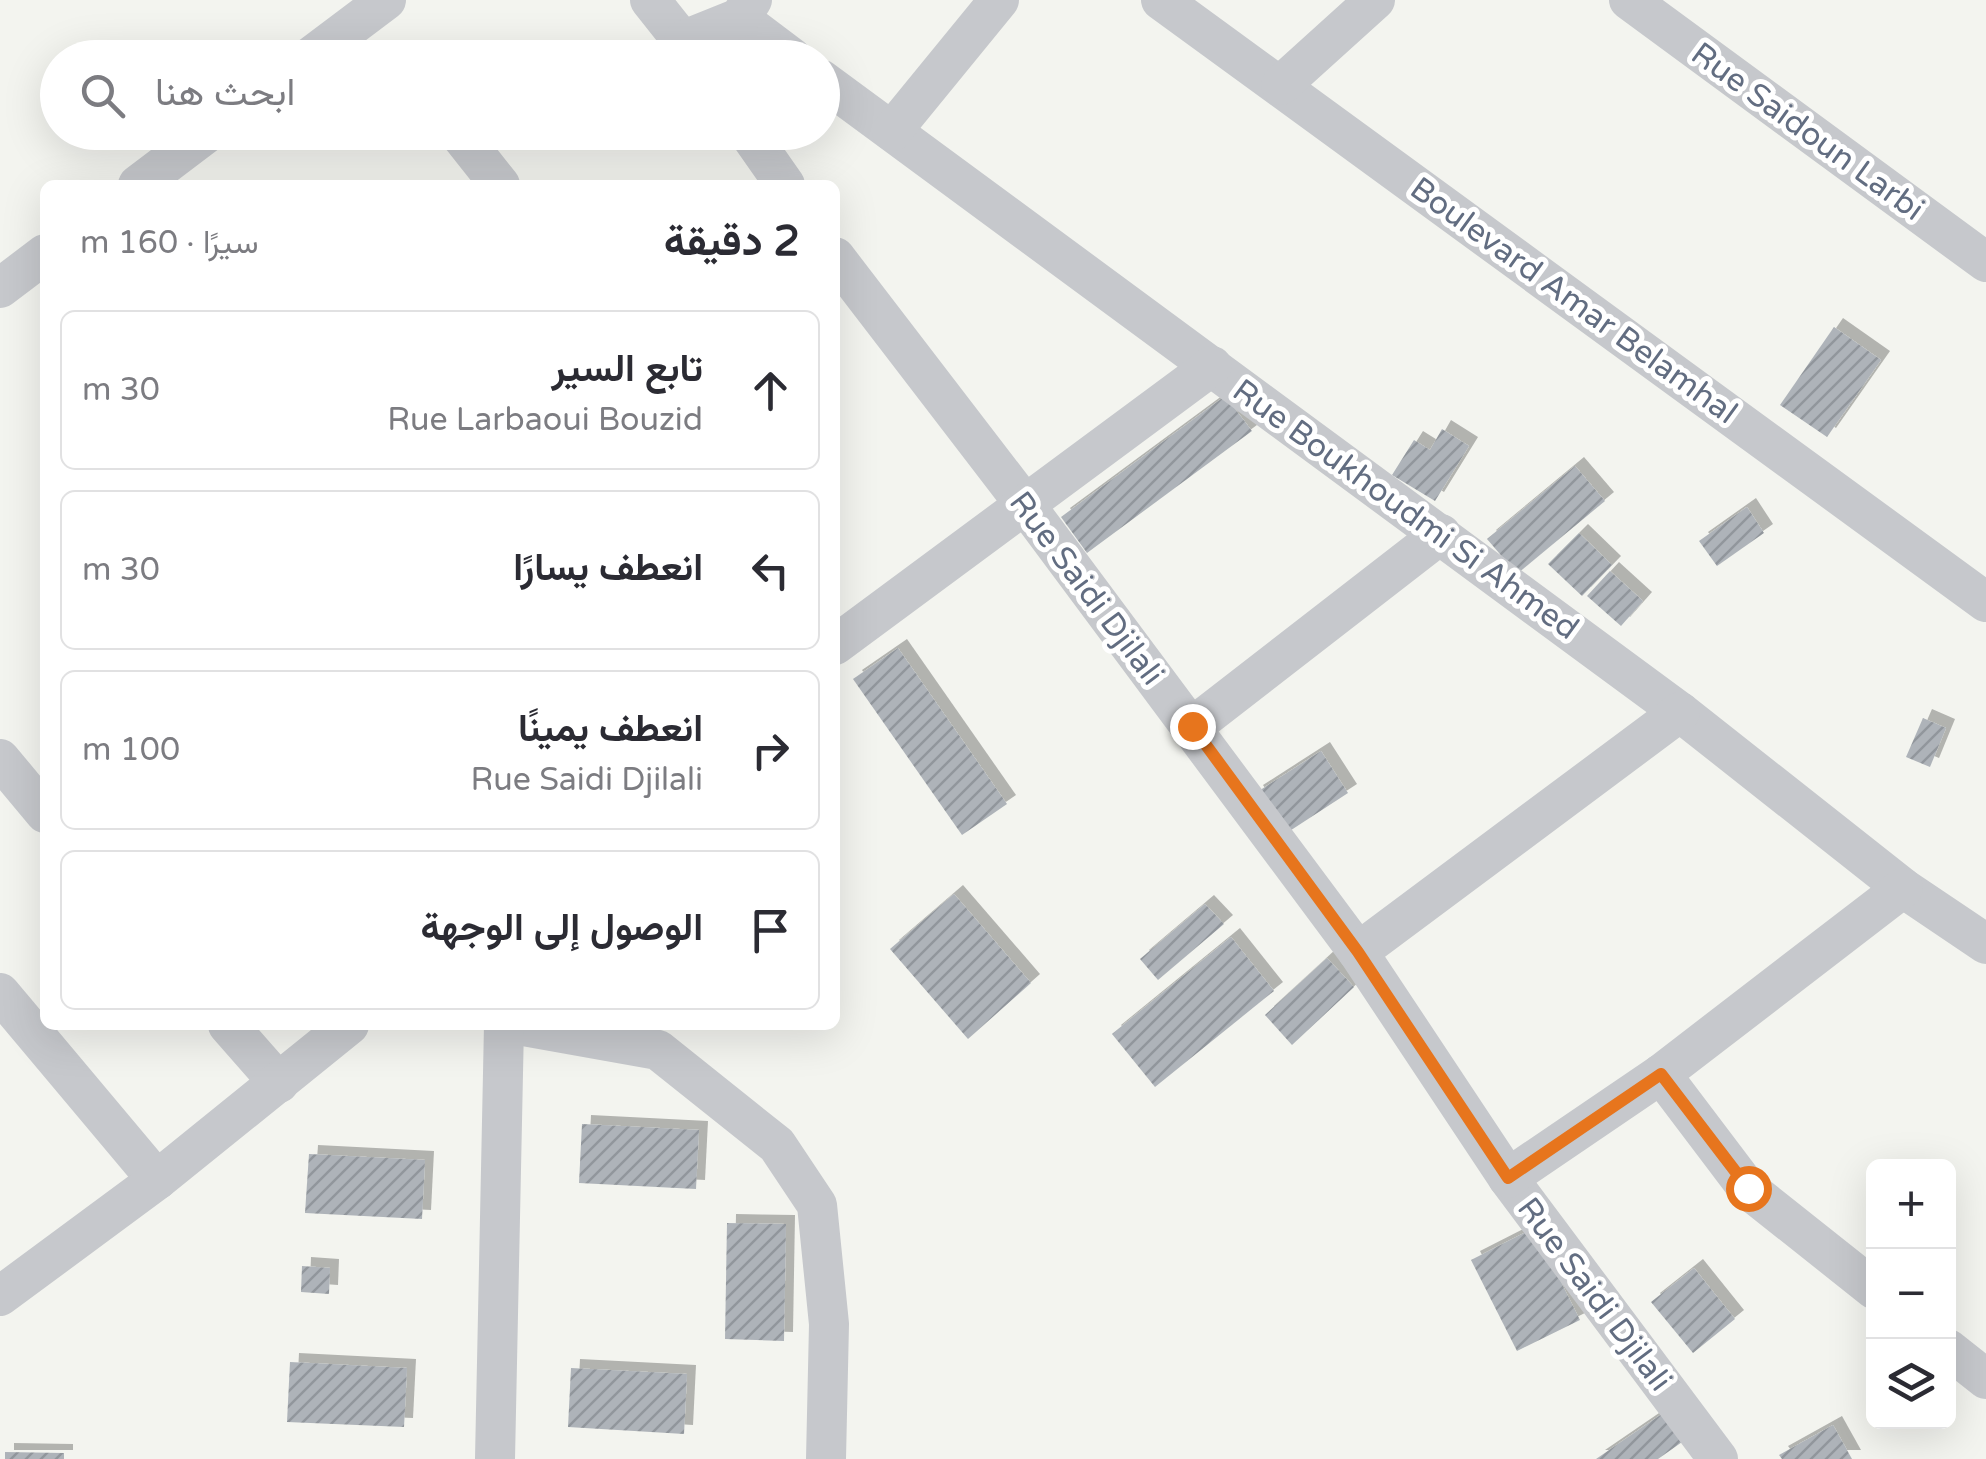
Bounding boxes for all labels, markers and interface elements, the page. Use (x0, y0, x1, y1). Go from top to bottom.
street label: Rue Saidoun Larbi (1684, 35, 1931, 229)
search box (40, 40, 840, 150)
icon: search (75, 68, 130, 123)
text: ابحث هنا (155, 70, 295, 116)
street label: Boulevard Amar Belamhal (1403, 170, 1744, 432)
text: 2 دقيقة (664, 216, 800, 267)
text: سيرًا · 160 m (80, 224, 259, 262)
text: تابع السير (551, 346, 703, 392)
icon: ahead (743, 363, 798, 418)
text: 30 m (82, 371, 160, 409)
street label: Rue Boukhoudmi Si Ahmed (1225, 372, 1586, 648)
text: Rue Larbaoui Bouzid (387, 401, 703, 439)
street label: Rue Saidi Djilali (1001, 484, 1171, 693)
icon: left (743, 543, 798, 598)
text: انعطف يسارًا (513, 545, 703, 591)
text: 30 m (82, 551, 160, 589)
route end (1170, 704, 1216, 750)
text: انعطف يمينًا (518, 706, 703, 752)
icon: right (743, 723, 798, 778)
text: 100 m (82, 731, 180, 769)
text: Rue Saidi Djilali (470, 761, 703, 799)
icon: arrive (743, 903, 798, 958)
text: الوصول إلى الوجهة (421, 905, 703, 951)
map controls (1866, 1159, 1956, 1429)
button: + (1866, 1159, 1956, 1249)
route start (1726, 1166, 1772, 1212)
street label: Rue Saidi Djilali (1509, 1190, 1679, 1399)
button: − (1866, 1249, 1956, 1339)
button: layers (1866, 1339, 1956, 1429)

